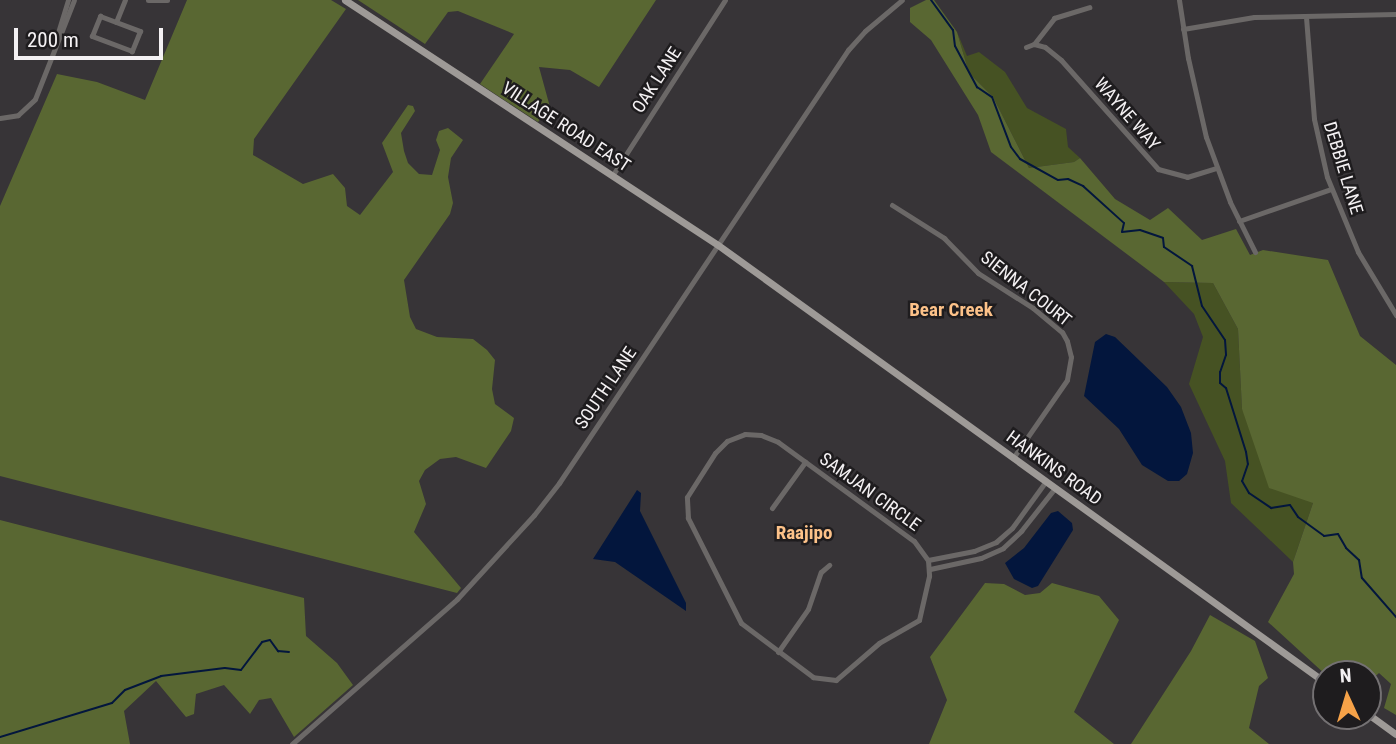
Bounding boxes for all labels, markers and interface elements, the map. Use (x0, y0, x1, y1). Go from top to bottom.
scale bar (18, 14, 166, 58)
text: 200 m (27, 28, 79, 52)
street label: OAK LANE (628, 43, 686, 117)
street label: WAYNE WAY (1090, 73, 1164, 155)
street label: VILLAGE ROAD EAST (498, 77, 634, 177)
street label: DEBBIE LANE (1319, 119, 1367, 217)
street label: SIENNA COURT (976, 247, 1076, 331)
district label: Bear Creek (909, 299, 993, 321)
street label: SOUTH LANE (571, 343, 641, 433)
street label: HANKINS ROAD (1002, 426, 1106, 510)
street label: SAMJAN CIRCLE (815, 448, 925, 536)
district label: Raajipo (776, 522, 832, 544)
north arrow (1312, 660, 1382, 730)
text: N (1339, 664, 1352, 687)

